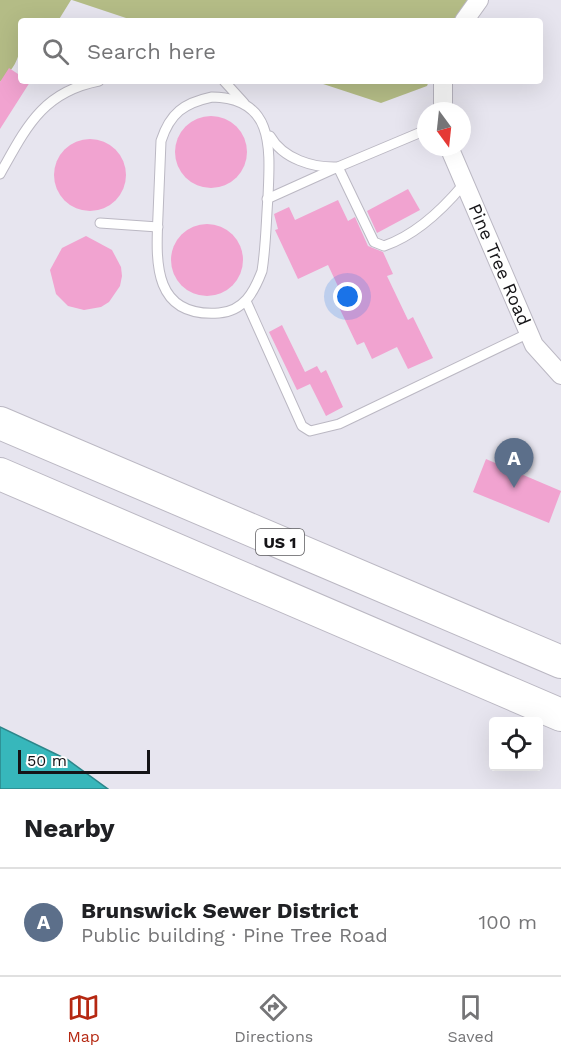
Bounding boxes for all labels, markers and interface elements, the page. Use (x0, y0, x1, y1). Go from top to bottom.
search box (18, 18, 543, 84)
icon: search (39, 35, 72, 68)
text: Search here (87, 39, 216, 64)
north arrow (417, 102, 471, 156)
street label: Pine Tree Road (465, 200, 535, 329)
your location (333, 282, 362, 311)
pin: A (494, 438, 534, 488)
road number: US 1 (256, 529, 304, 555)
map controls (489, 717, 543, 771)
button: locate (489, 717, 543, 771)
scale bar (18, 747, 150, 774)
text: 50 m (27, 751, 67, 770)
text: Nearby (24, 813, 115, 843)
text: Brunswick Sewer District (81, 898, 358, 923)
text: A (37, 910, 50, 934)
text: 100 m (478, 910, 537, 934)
text: Public building · Pine Tree Road (81, 923, 388, 947)
tab: Map (67, 991, 100, 1046)
tab: Directions (234, 991, 313, 1046)
tab: Saved (447, 991, 494, 1046)

